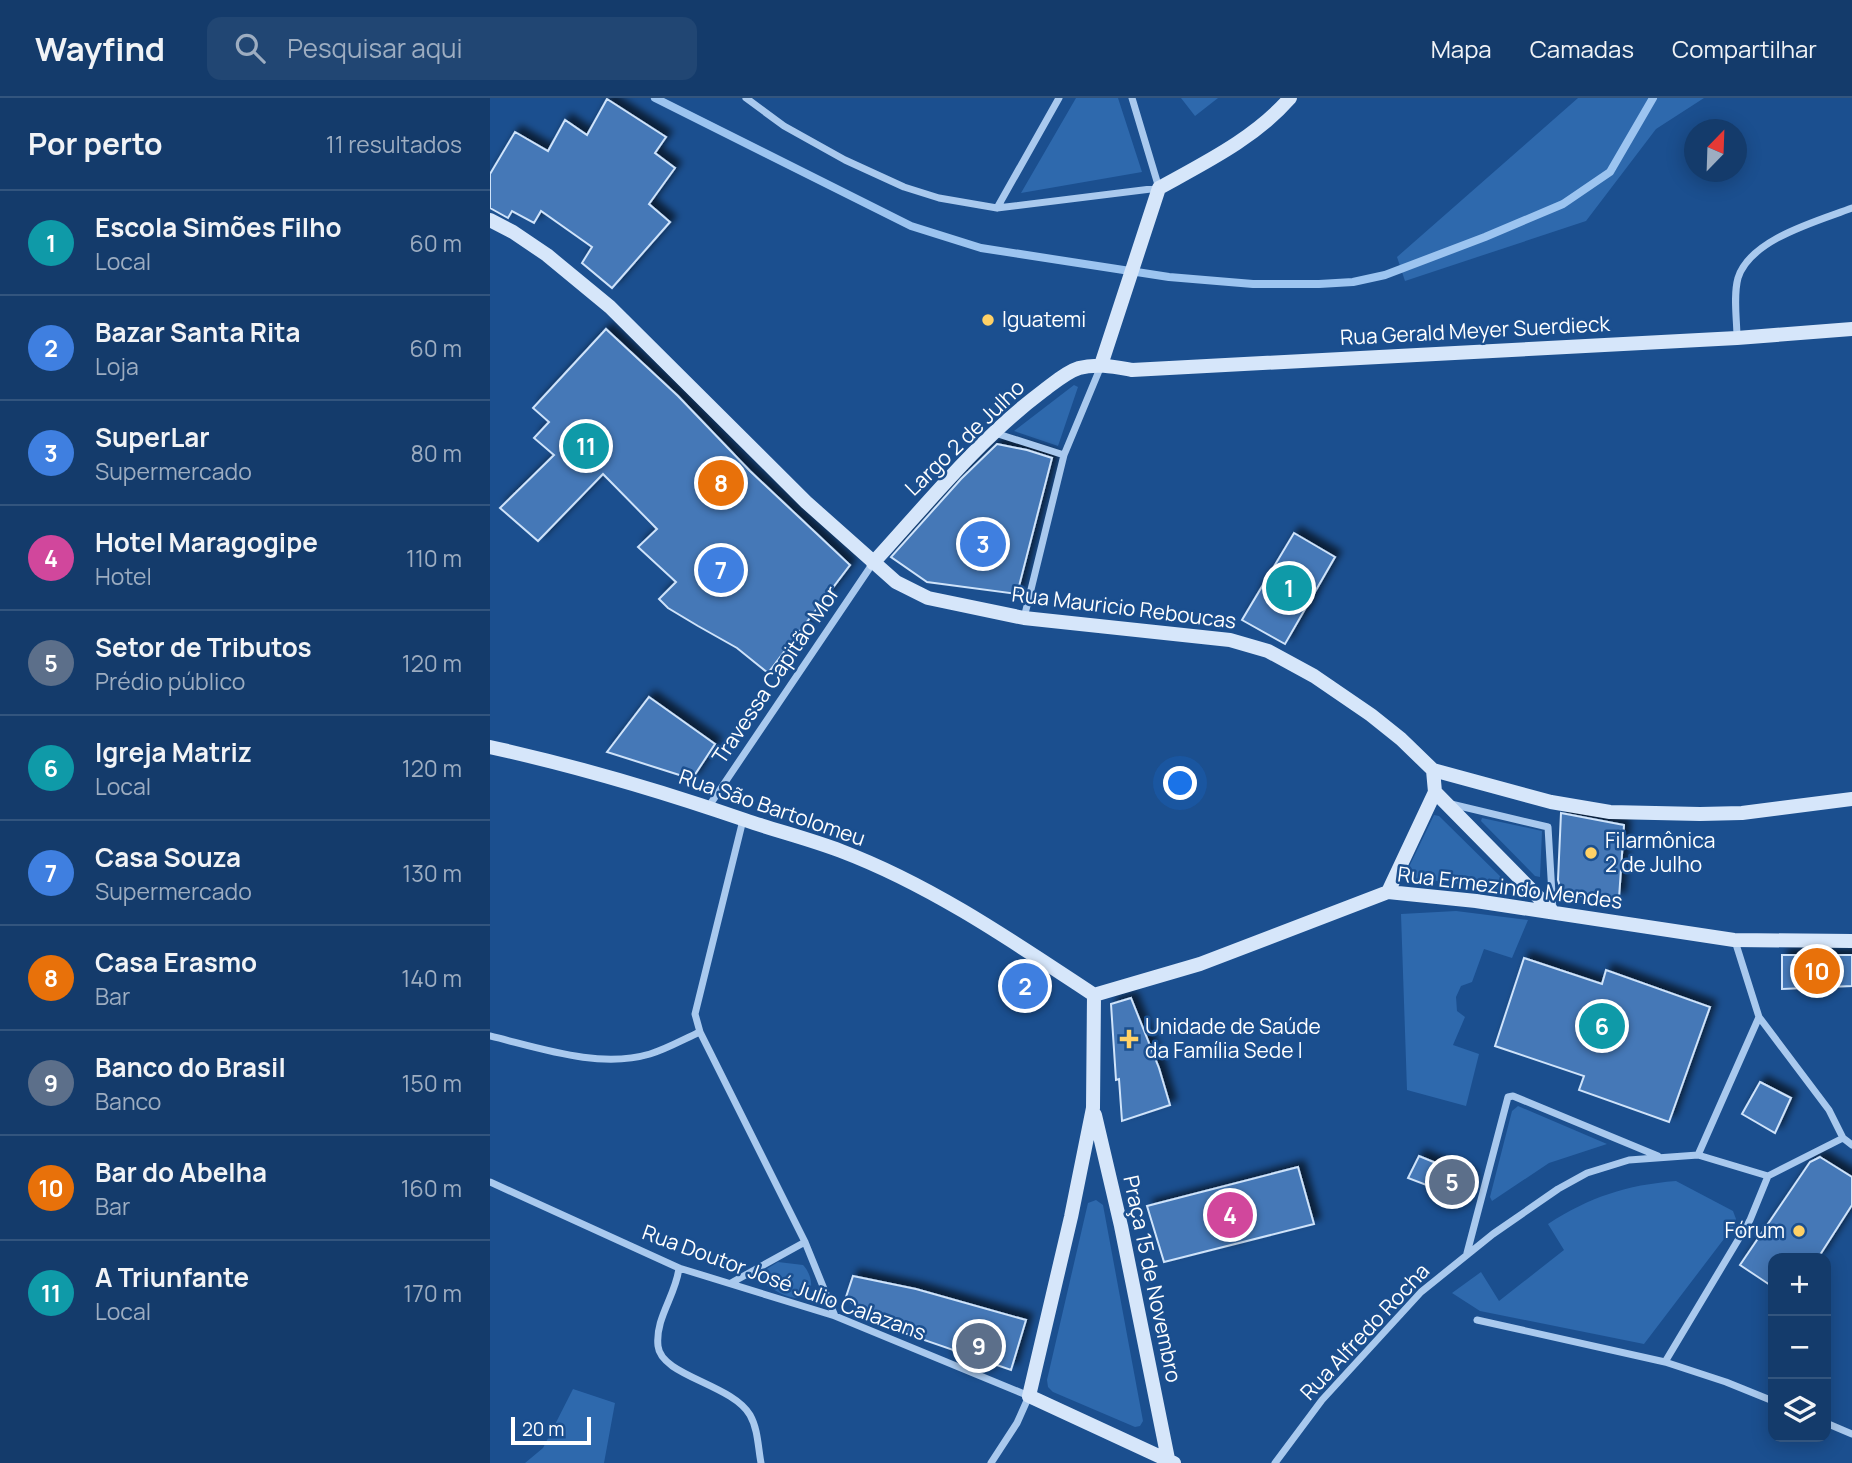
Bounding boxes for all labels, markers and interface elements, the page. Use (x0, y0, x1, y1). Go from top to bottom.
search box (207, 17, 697, 80)
text: Wayfind (35, 26, 165, 71)
icon: search (231, 29, 269, 67)
text: Pesquisar aqui (287, 30, 463, 66)
text: Mapa (1431, 32, 1492, 65)
text: Camadas (1530, 32, 1634, 65)
text: Compartilhar (1672, 32, 1817, 65)
north arrow (1684, 119, 1747, 182)
text: Por perto (28, 123, 163, 164)
text: 11 resultados (326, 128, 462, 160)
text: Escola Simões Filho (95, 209, 341, 245)
text: 1 (46, 227, 56, 259)
text: 60 m (410, 227, 462, 259)
text: Local (95, 245, 151, 277)
place label: Iguatemi (1002, 305, 1086, 333)
street label: Rua Gerald Meyer Suerdieck (1339, 309, 1611, 351)
marker: Iguatemi (980, 312, 996, 328)
text: Bazar Santa Rita (95, 314, 300, 350)
text: 2 (44, 332, 58, 364)
text: 60 m (410, 332, 462, 364)
text: Loja (95, 350, 139, 382)
street label: Largo 2 de Julho (899, 373, 1030, 501)
text: SuperLar (95, 419, 210, 455)
pin: 11 (563, 420, 609, 472)
text: 3 (44, 437, 58, 469)
text: 80 m (411, 437, 462, 469)
text: Supermercado (95, 455, 252, 487)
pin: 8 (698, 457, 744, 509)
pin: 3 (960, 518, 1006, 570)
text: Hotel Maragogipe (95, 524, 318, 560)
text: 4 (44, 542, 58, 574)
text: 110 m (406, 542, 462, 574)
pin: 7 (698, 544, 744, 596)
text: Hotel (95, 560, 152, 592)
pin: 1 (1266, 562, 1312, 614)
street label: Rua Mauricio Reboucas (1010, 579, 1238, 635)
street label: Travessa Capitão Mor (705, 580, 845, 769)
text: Setor de Tributos (95, 629, 312, 665)
text: 5 (44, 647, 58, 679)
text: 120 m (402, 647, 462, 679)
text: Prédio público (95, 665, 245, 697)
text: Igreja Matriz (95, 734, 252, 770)
text: 6 (44, 752, 58, 784)
text: 120 m (402, 752, 462, 784)
street label: Rua São Bartolomeu (676, 762, 869, 852)
your location (1163, 766, 1197, 800)
text: Local (95, 770, 151, 802)
place label: Filarmônica 2 de Julho (1605, 826, 1715, 878)
text: Casa Souza (95, 839, 241, 875)
marker: Filarmônica 2 de Julho (1583, 845, 1599, 861)
text: 7 (45, 857, 57, 889)
text: 130 m (402, 857, 462, 889)
street label: Rua Ermezindo Mendes (1396, 859, 1624, 915)
text: Supermercado (95, 875, 252, 907)
text: Casa Erasmo (95, 944, 257, 980)
pin: 10 (1794, 945, 1840, 997)
pin: 2 (1002, 960, 1048, 1012)
text: 8 (44, 962, 58, 994)
text: 140 m (401, 962, 462, 994)
text: Bar (95, 980, 130, 1012)
pin: 6 (1579, 1000, 1625, 1052)
place label: Unidade de Saúde da Família Sede I (1145, 1012, 1321, 1064)
marker: Unidade de Saúde da Família Sede I (1119, 1029, 1139, 1049)
text: Banco do Brasil (95, 1049, 286, 1085)
text: 9 (44, 1067, 58, 1099)
text: 150 m (402, 1067, 462, 1099)
text: Banco (95, 1085, 161, 1117)
text: Bar do Abelha (95, 1154, 267, 1190)
pin: 5 (1429, 1156, 1475, 1208)
text: 10 (38, 1172, 64, 1204)
text: 160 m (401, 1172, 462, 1204)
street label: Praça 15 de Novembro (1117, 1173, 1189, 1385)
pin: 4 (1207, 1189, 1253, 1241)
text: Bar (95, 1190, 130, 1222)
place label: Fórum (1724, 1216, 1785, 1244)
street label: Rua Doutor José Julio Calazans (639, 1218, 930, 1346)
marker: Fórum (1791, 1223, 1807, 1239)
map controls (1768, 1253, 1831, 1442)
button: + (1768, 1253, 1831, 1316)
street label: Rua Alfredo Rocha (1294, 1257, 1435, 1406)
text: A Triunfante (95, 1259, 249, 1295)
text: 11 (41, 1277, 61, 1309)
text: 170 m (403, 1277, 462, 1309)
text: Local (95, 1295, 151, 1327)
button: − (1768, 1316, 1831, 1379)
pin: 9 (956, 1320, 1002, 1372)
button: layers (1768, 1379, 1831, 1442)
scale bar (511, 1414, 592, 1446)
text: 20 m (522, 1416, 564, 1442)

